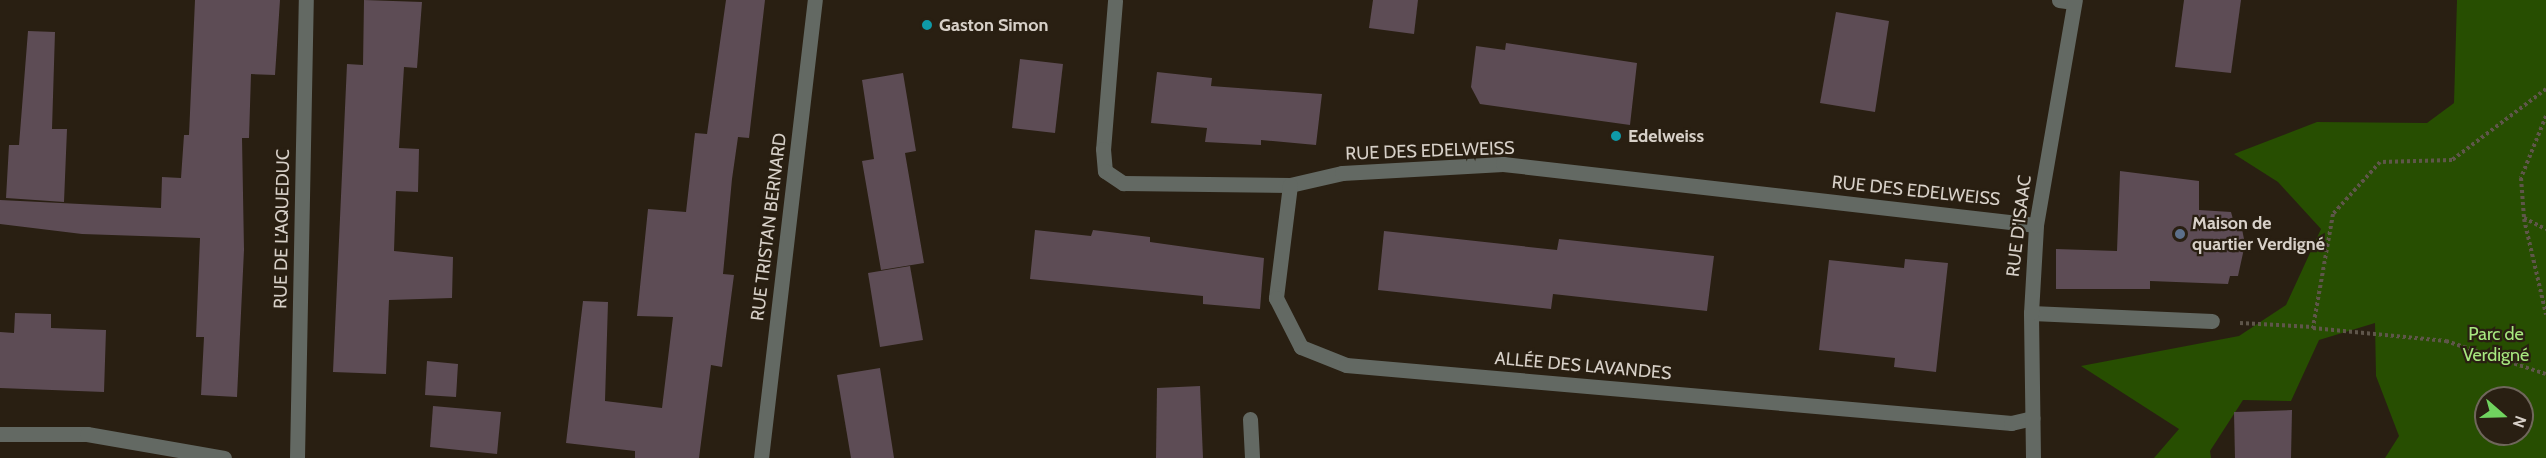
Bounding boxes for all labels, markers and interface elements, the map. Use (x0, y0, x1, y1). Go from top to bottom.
place label: Gaston Simon (939, 14, 1048, 36)
marker: Gaston Simon (920, 18, 934, 32)
place label: Edelweiss (1628, 125, 1704, 147)
marker: Edelweiss (1609, 129, 1623, 143)
street label: RUE TRISTAN BERNARD (747, 132, 791, 322)
street label: RUE DES EDELWEISS (1345, 137, 1515, 165)
street label: RUE DE L'AQUEDUC (270, 149, 294, 309)
street label: RUE DES EDELWEISS (1831, 171, 2001, 211)
street label: RUE D'ISAAC (2002, 174, 2036, 278)
place label: Maison de quartier Verdigné (2192, 213, 2325, 256)
marker: Maison de quartier Verdigné (2173, 227, 2187, 241)
park label: Parc de Verdigné (2463, 324, 2529, 366)
street label: ALLÉE DES LAVANDES (1494, 348, 1672, 384)
north arrow (2474, 386, 2534, 446)
text: N (2509, 413, 2530, 430)

